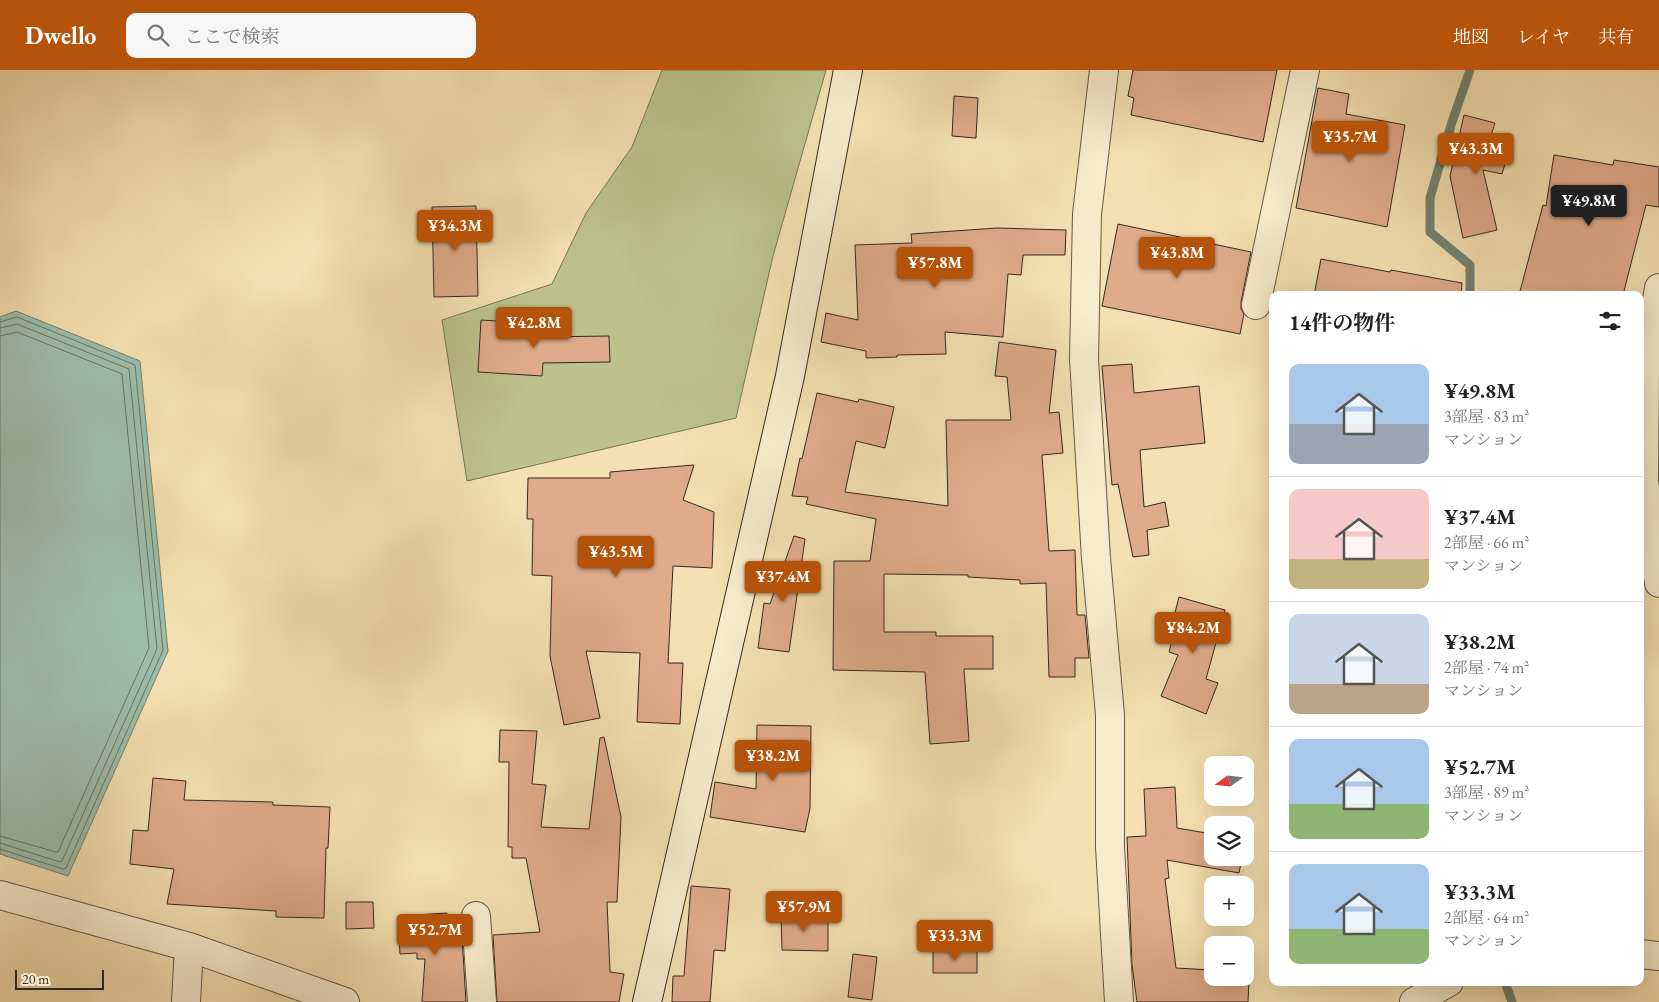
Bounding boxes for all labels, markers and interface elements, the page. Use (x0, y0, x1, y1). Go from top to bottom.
search box (126, 13, 476, 58)
text: Dwello (25, 20, 96, 51)
icon: search (144, 21, 172, 49)
text: ここで検索 (184, 24, 279, 49)
text: 地図 (1453, 25, 1489, 48)
text: レイヤ (1517, 25, 1570, 48)
text: 共有 (1598, 25, 1634, 48)
pin: ¥35.7M (1309, 121, 1391, 163)
text: ¥35.7M (1323, 126, 1377, 147)
pin: ¥43.3M (1435, 132, 1517, 175)
text: ¥43.3M (1449, 138, 1503, 159)
pin: ¥49.8M (1548, 184, 1630, 227)
text: ¥49.8M (1562, 190, 1616, 211)
pin: ¥34.3M (414, 210, 496, 252)
text: ¥34.3M (428, 215, 482, 236)
pin: ¥43.8M (1136, 236, 1218, 279)
text: ¥43.8M (1150, 242, 1204, 263)
pin: ¥57.8M (894, 246, 976, 289)
text: ¥57.8M (908, 252, 962, 273)
pin: ¥42.8M (493, 306, 575, 349)
icon: filters (1596, 307, 1624, 335)
text: 14件の物件 (1289, 309, 1395, 336)
text: ¥42.8M (507, 312, 561, 333)
text: ¥49.8M (1444, 377, 1515, 404)
icon: home (1329, 384, 1389, 444)
text: 3部屋 · 83 m² (1444, 406, 1529, 427)
text: マンション (1444, 429, 1523, 450)
text: ¥37.4M (1444, 503, 1515, 530)
icon: home (1329, 509, 1389, 569)
text: 2部屋 · 66 m² (1444, 532, 1529, 553)
pin: ¥43.5M (575, 536, 657, 578)
text: ¥43.5M (589, 541, 643, 562)
text: マンション (1444, 555, 1523, 576)
pin: ¥37.4M (742, 560, 824, 603)
text: ¥37.4M (756, 566, 810, 587)
pin: ¥84.2M (1152, 612, 1234, 654)
text: ¥84.2M (1166, 617, 1220, 638)
text: ¥38.2M (1444, 628, 1515, 655)
icon: home (1329, 634, 1389, 694)
text: 2部屋 · 74 m² (1444, 657, 1529, 678)
text: マンション (1444, 680, 1523, 701)
pin: ¥38.2M (732, 740, 814, 782)
text: ¥38.2M (746, 745, 800, 766)
text: ¥52.7M (1444, 753, 1515, 780)
north arrow (1204, 756, 1254, 806)
map controls (1204, 756, 1254, 986)
icon: home (1329, 759, 1389, 819)
text: 3部屋 · 89 m² (1444, 782, 1529, 803)
text: マンション (1444, 805, 1523, 826)
button: layers (1204, 816, 1254, 866)
button: + (1204, 876, 1254, 926)
text: ¥33.3M (1444, 878, 1515, 905)
icon: home (1329, 884, 1389, 944)
pin: ¥57.9M (763, 890, 845, 933)
text: ¥57.9M (777, 896, 831, 917)
text: 2部屋 · 64 m² (1444, 907, 1529, 928)
pin: ¥52.7M (394, 914, 476, 956)
text: ¥52.7M (408, 919, 462, 940)
pin: ¥33.3M (914, 920, 996, 962)
text: ¥33.3M (928, 925, 982, 946)
text: マンション (1444, 930, 1523, 951)
button: − (1204, 936, 1254, 986)
scale bar (15, 967, 104, 990)
text: 20 m (22, 970, 49, 988)

